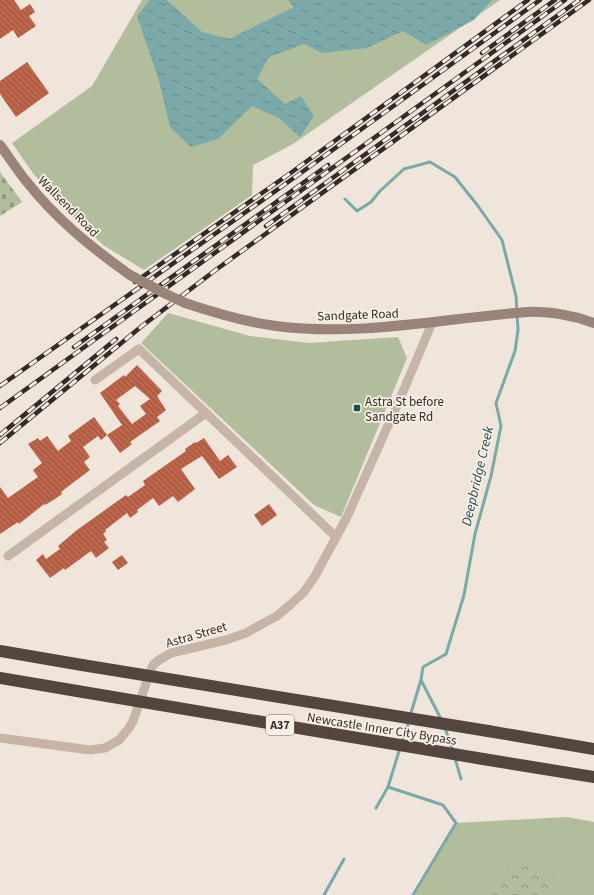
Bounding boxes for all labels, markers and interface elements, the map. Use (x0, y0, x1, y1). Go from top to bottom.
street label: Wallsend Road (34, 172, 103, 241)
street label: Sandgate Road (317, 305, 399, 325)
place label: Astra St before Sandgate Rd (365, 393, 444, 426)
marker: Astra St before Sandgate Rd (352, 403, 362, 413)
water label: Deepbridge Creek (457, 424, 499, 528)
street label: Astra Street (164, 617, 230, 652)
street label: Newcastle Inner City Bypass (306, 708, 459, 750)
road number: A37 (266, 715, 294, 735)

